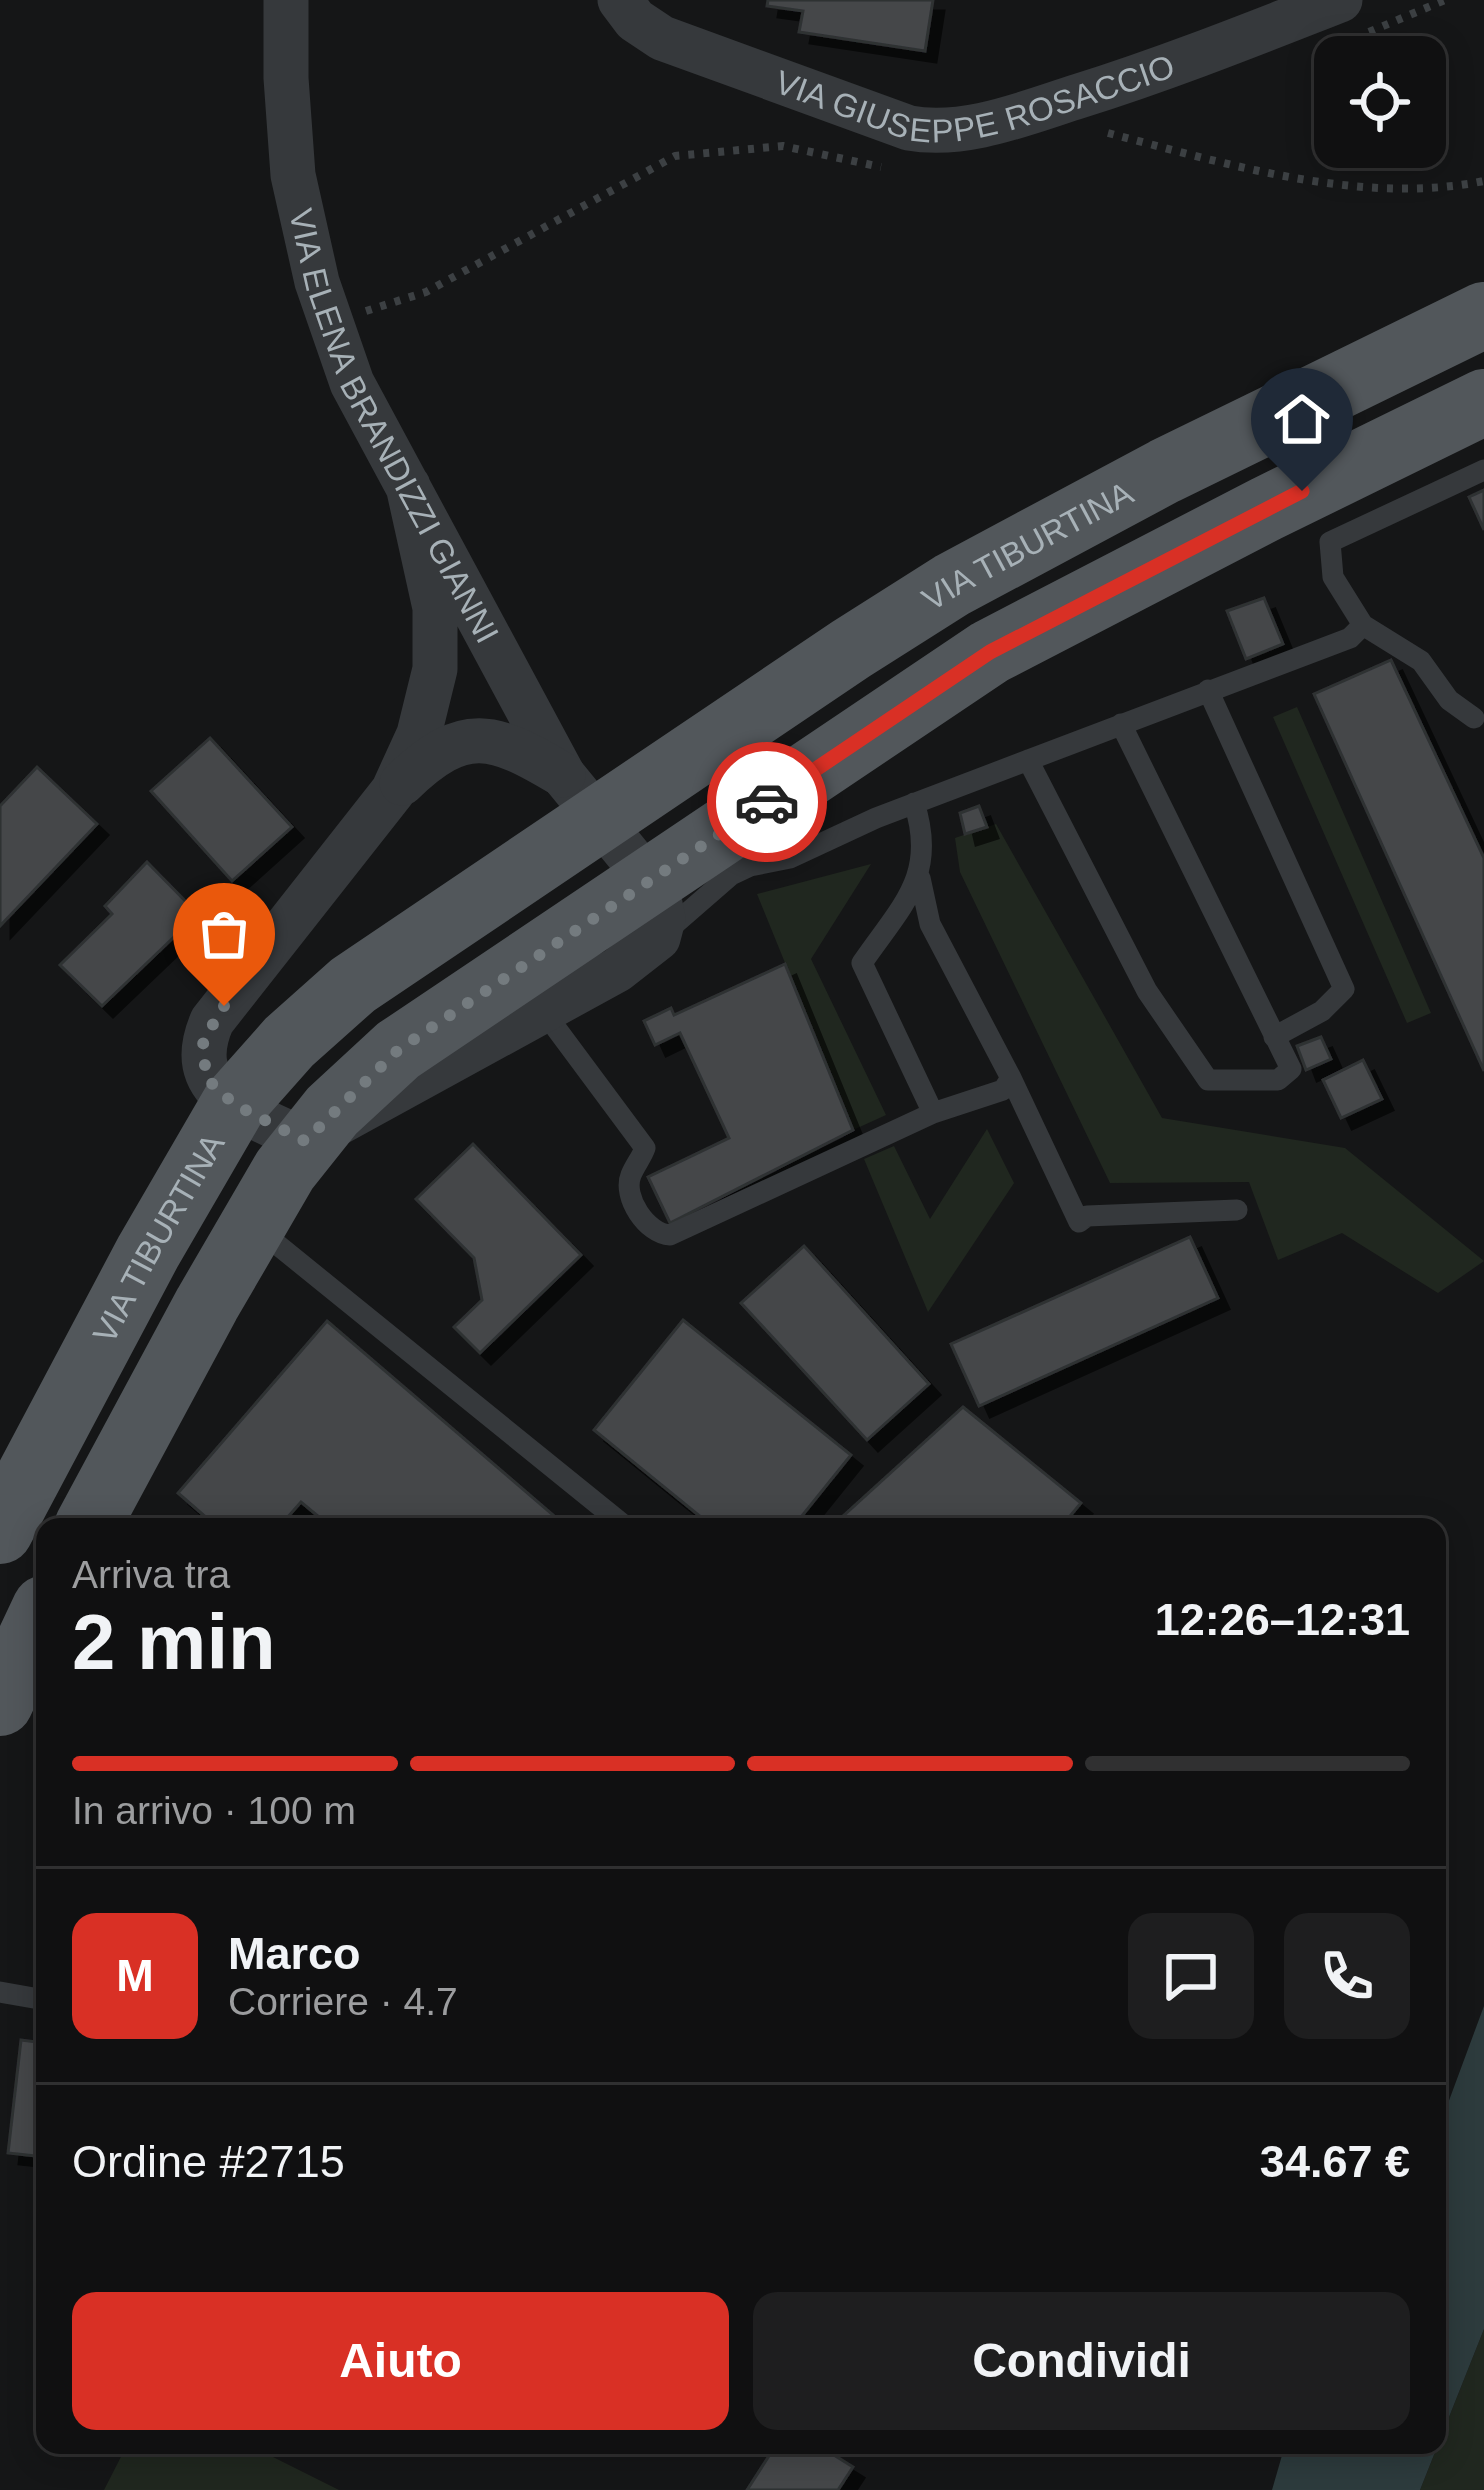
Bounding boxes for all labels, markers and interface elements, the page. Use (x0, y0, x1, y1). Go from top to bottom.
map controls (1314, 36, 1446, 168)
button: locate (1314, 36, 1446, 168)
street label: VIA GIUSEPPE ROSACCIO (765, 40, 1183, 94)
text: VIA GIUSEPPE ROSACCIO (770, 47, 1179, 150)
street label: VIA ELENA BRANDIZZI GIANNI (282, 205, 506, 649)
pin (1251, 368, 1353, 491)
icon: home (1269, 386, 1335, 452)
street label: VIA TIBURTINA (916, 474, 1139, 618)
courier (707, 742, 827, 862)
icon: car (734, 769, 800, 835)
pin (173, 883, 275, 1006)
icon: bag (191, 901, 257, 967)
street label: VIA TIBURTINA (85, 1127, 232, 1349)
text: Arriva tra (72, 1553, 230, 1596)
text: 12:26–12:31 (1155, 1594, 1410, 1645)
text: 2 min (72, 1598, 276, 1686)
text: In arrivo · 100 m (72, 1789, 356, 1832)
button: chat (1128, 1913, 1254, 2039)
button: phone (1284, 1913, 1410, 2039)
text: Marco (228, 1928, 361, 1979)
text: M (116, 1950, 154, 2001)
text: Corriere · 4.7 (228, 1980, 458, 2023)
text: Ordine #2715 (72, 2136, 345, 2187)
text: 34.67 € (1260, 2136, 1410, 2187)
button: Aiuto (72, 2292, 729, 2430)
button: Condividi (753, 2292, 1410, 2430)

